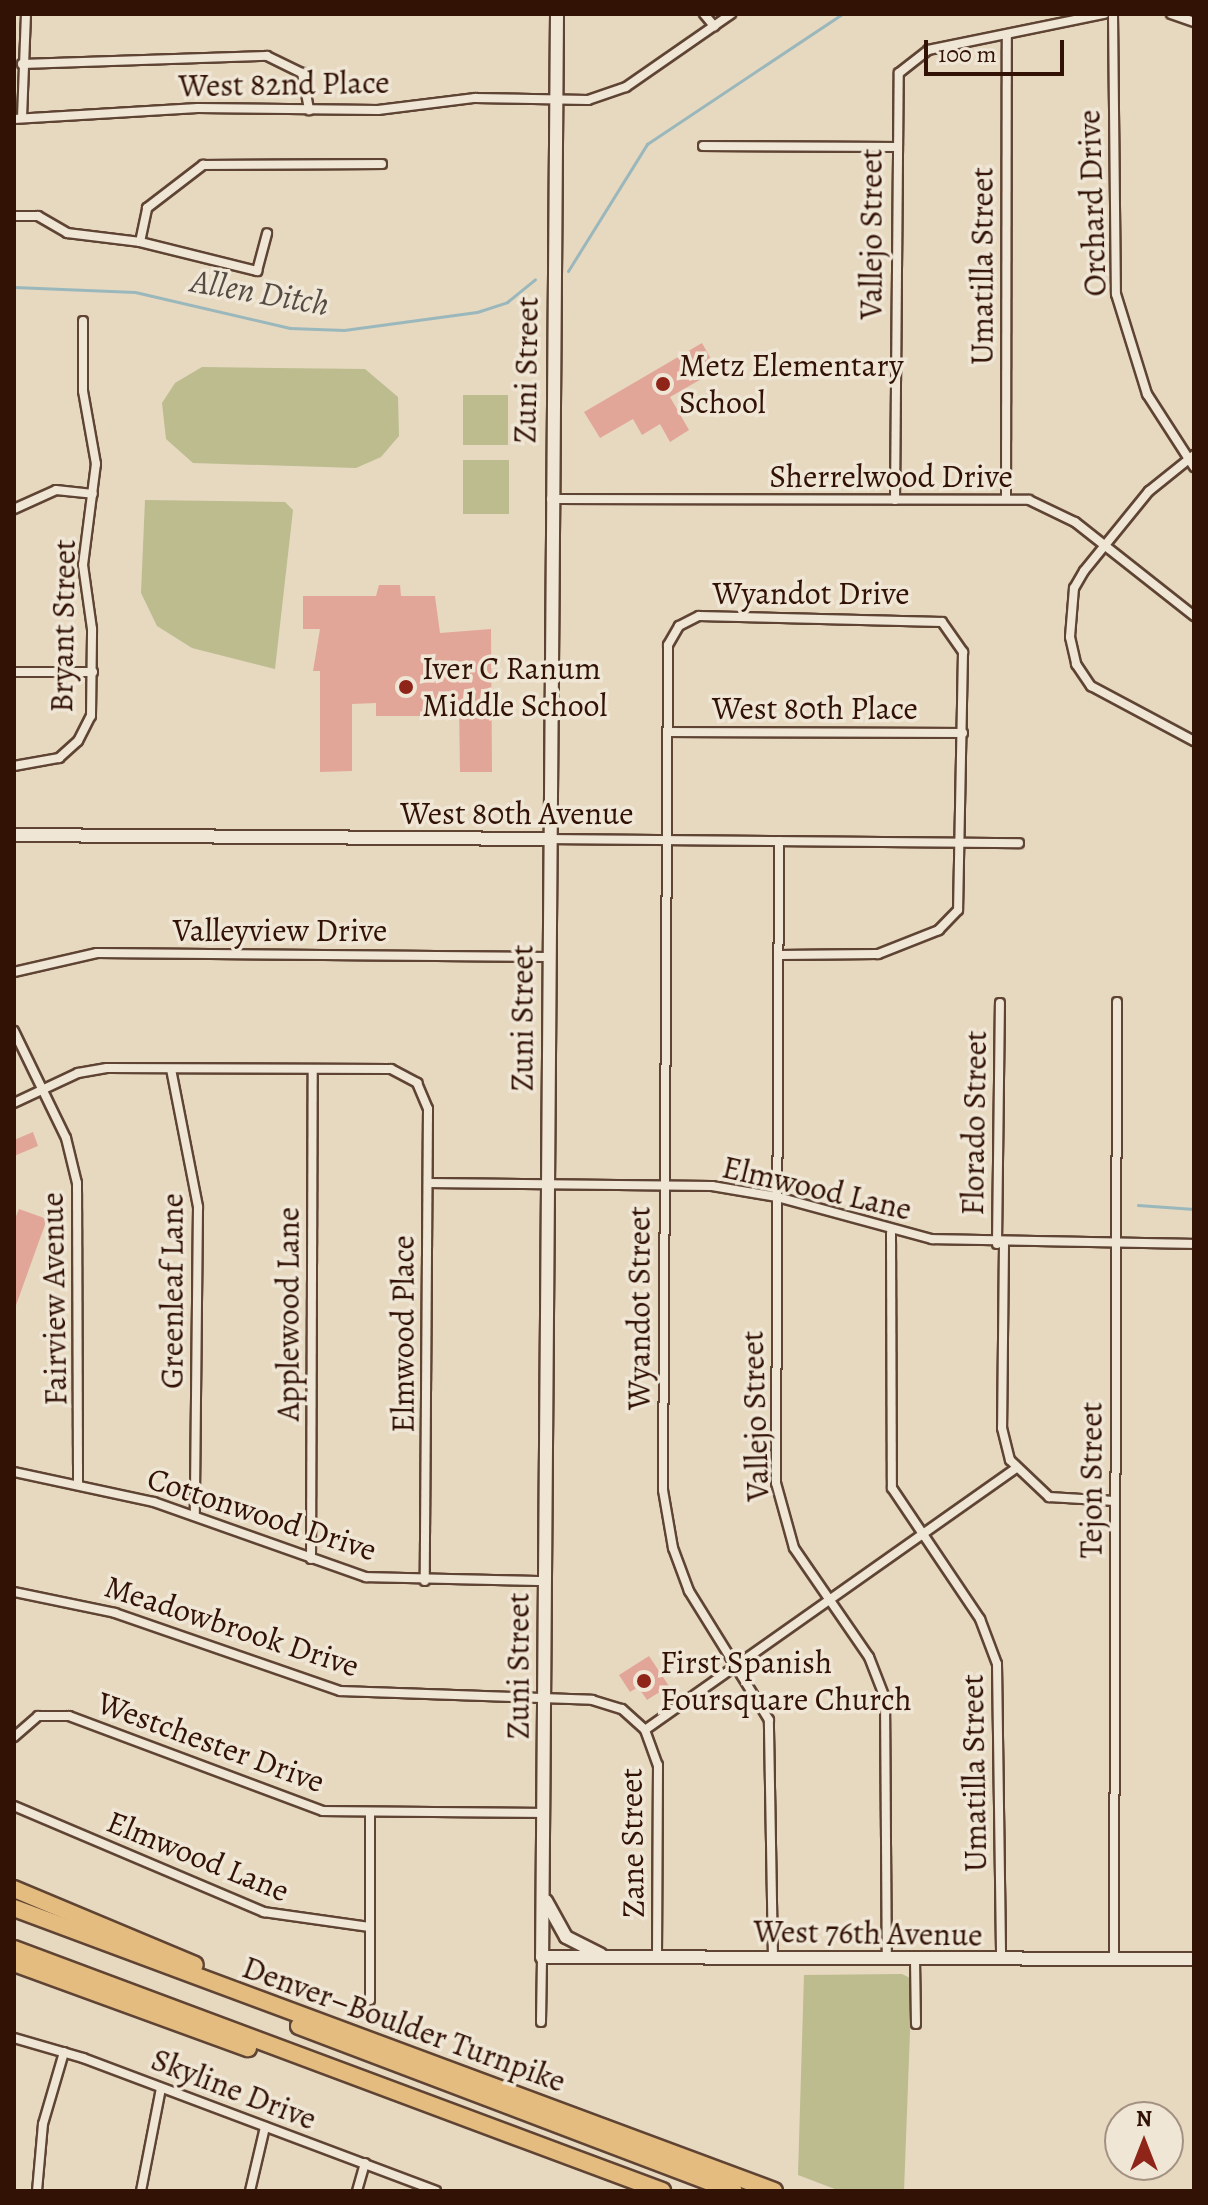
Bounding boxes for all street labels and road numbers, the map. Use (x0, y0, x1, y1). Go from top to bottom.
street label: West 82nd Place (178, 63, 390, 105)
street label: Orchard Drive (1070, 109, 1114, 297)
street label: Vallejo Street (852, 149, 890, 319)
street label: Umatilla Street (963, 167, 1001, 365)
street label: Zuni Street (506, 296, 546, 444)
street label: Sherrelwood Drive (769, 457, 1013, 495)
street label: Bryant Street (42, 539, 84, 713)
street label: Wyandot Drive (712, 574, 910, 612)
street label: West 80th Place (712, 689, 918, 727)
street label: West 80th Avenue (400, 794, 634, 832)
street label: Valleyview Drive (173, 911, 387, 949)
street label: Zuni Street (503, 945, 541, 1091)
street label: Florado Street (953, 1030, 995, 1216)
street label: Elmwood Lane (719, 1148, 915, 1228)
street label: Fairview Avenue (33, 1192, 75, 1406)
street label: Greenleaf Lane (153, 1193, 191, 1389)
street label: Wyandot Street (620, 1206, 658, 1410)
street label: Applewood Lane (269, 1207, 307, 1421)
street label: Elmwood Place (384, 1235, 422, 1433)
street label: Vallejo Street (733, 1330, 777, 1502)
street label: Tejon Street (1072, 1402, 1110, 1558)
street label: Cottonwood Drive (143, 1459, 381, 1569)
street label: Meadowbrook Drive (100, 1567, 364, 1685)
street label: Zuni Street (499, 1593, 537, 1739)
street label: Umatilla Street (953, 1674, 995, 1872)
street label: Westchester Drive (92, 1683, 330, 1801)
street label: Zane Street (611, 1768, 653, 1918)
street label: Elmwood Lane (101, 1802, 295, 1910)
street label: West 76th Avenue (753, 1912, 983, 1954)
street label: Denver–Boulder Turnpike (237, 1948, 571, 2100)
street label: Skyline Drive (146, 2040, 322, 2138)

